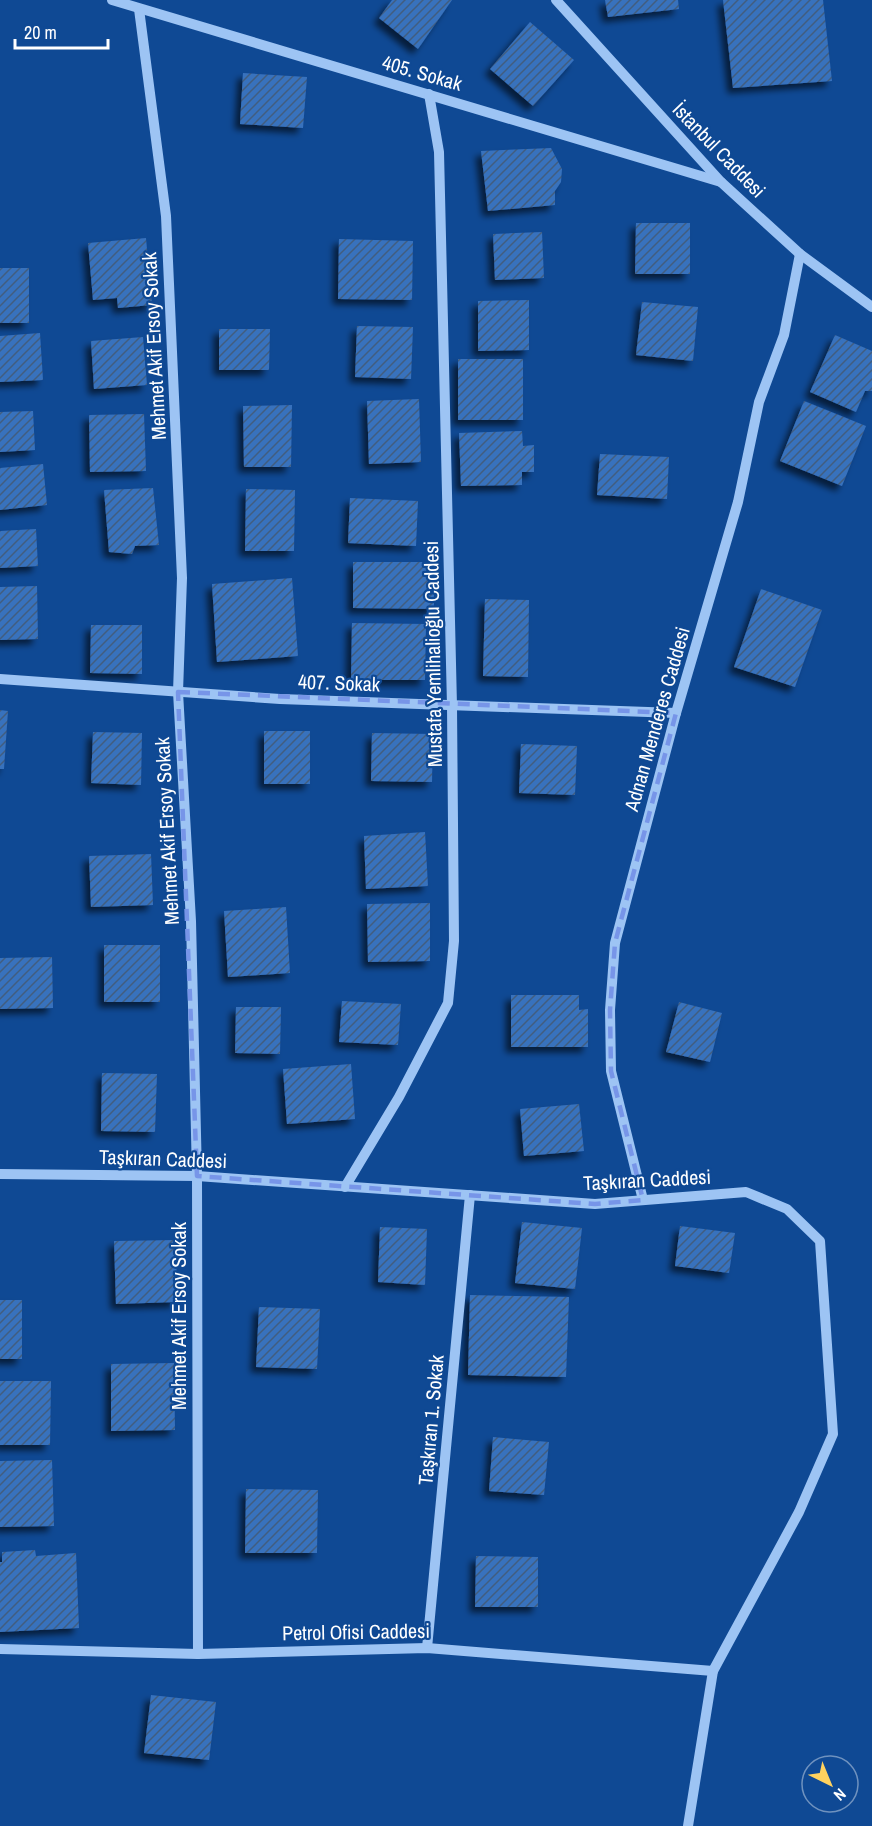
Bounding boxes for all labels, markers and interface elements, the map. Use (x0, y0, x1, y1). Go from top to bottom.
scale bar (15, 12, 108, 50)
text: 20 m (24, 20, 57, 45)
street label: 405. Sokak (379, 48, 466, 97)
street label: İstanbul Caddesi (667, 96, 772, 203)
street label: Mehmet Akif Ersoy Sokak (135, 251, 172, 440)
street label: Mustafa Yemlihalioğlu Caddesi (417, 541, 448, 767)
street label: Adnan Menderes Caddesi (617, 624, 696, 815)
street label: 407. Sokak (298, 668, 381, 697)
street label: Mehmet Akif Ersoy Sokak (148, 736, 185, 925)
street label: Taşkıran Caddesi (99, 1143, 227, 1174)
street label: Taşkıran Caddesi (582, 1163, 712, 1196)
street label: Mehmet Akif Ersoy Sokak (165, 1221, 192, 1410)
street label: Taşkıran 1. Sokak (411, 1353, 450, 1486)
street label: Petrol Ofisi Caddesi (282, 1617, 430, 1646)
north arrow (800, 1754, 860, 1814)
text: N (829, 1784, 851, 1806)

